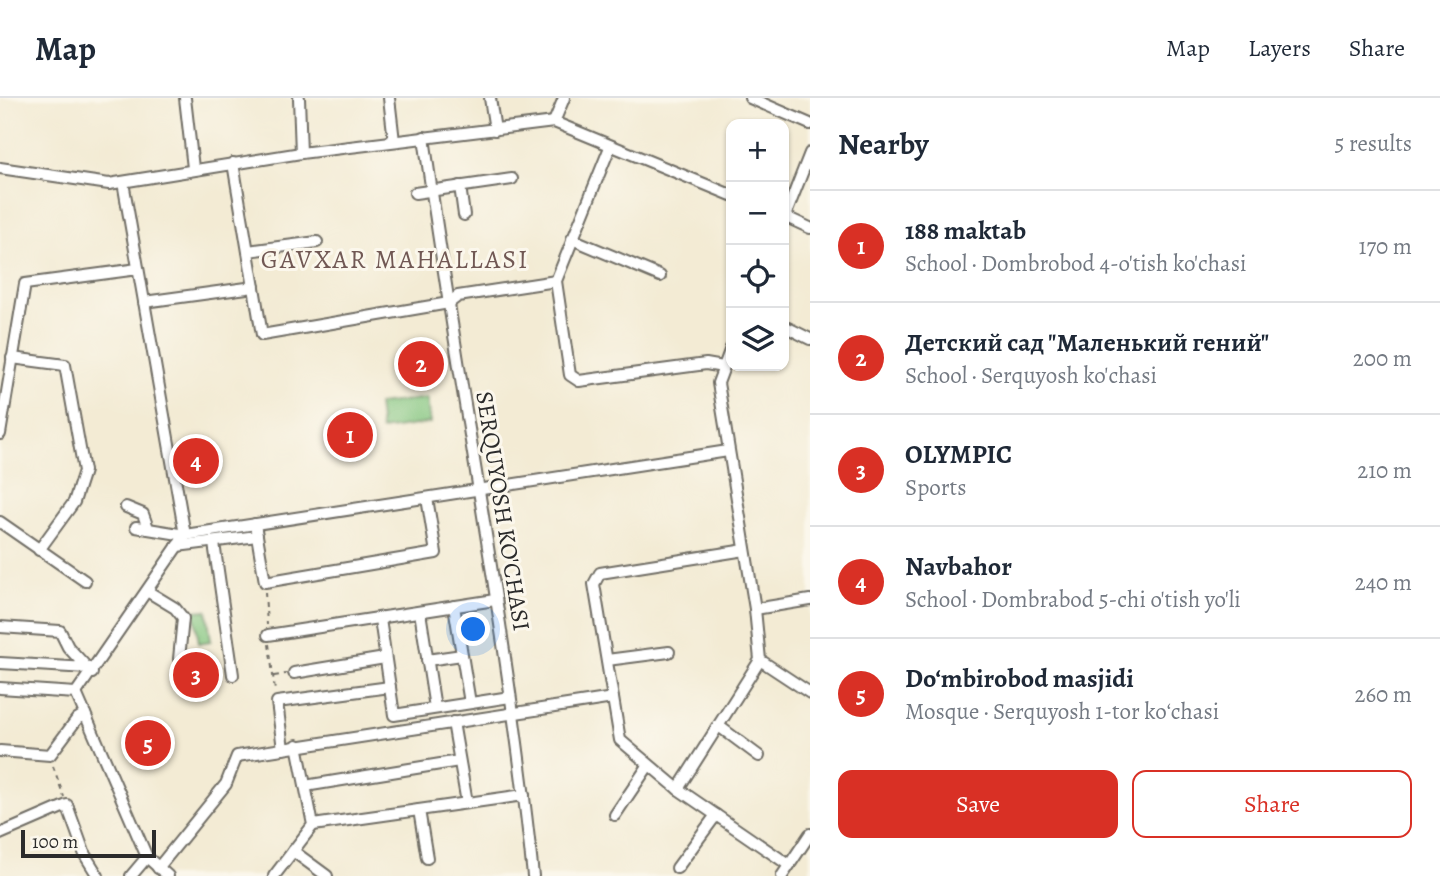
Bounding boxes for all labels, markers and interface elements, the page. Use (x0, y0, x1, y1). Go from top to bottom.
text: Map (35, 26, 96, 71)
text: Map (1166, 32, 1210, 64)
text: Layers (1248, 32, 1311, 64)
text: Share (1349, 32, 1405, 64)
map controls (726, 119, 789, 371)
button: + (726, 119, 789, 182)
text: Nearby (838, 124, 929, 164)
text: 5 results (1335, 128, 1412, 159)
button: − (726, 182, 789, 245)
text: 188 maktab (905, 213, 1026, 248)
text: 1 (857, 231, 865, 262)
text: 170 m (1359, 231, 1412, 262)
district label: GAVXAR MAHALLASI (261, 242, 529, 277)
button: locate (726, 245, 789, 308)
text: School · Dombrobod 4-o'tish ko'chasi (905, 248, 1246, 279)
button: layers (726, 308, 789, 371)
text: Детский сад "Маленький гений" (905, 325, 1269, 360)
pin: 2 (398, 338, 444, 390)
text: 2 (855, 343, 867, 374)
text: 200 m (1353, 343, 1412, 374)
text: School · Serquyosh ko'chasi (905, 360, 1157, 391)
street label: SERQUYOSH KO'CHASI (468, 389, 538, 633)
pin: 1 (327, 409, 373, 461)
pin: 4 (173, 435, 219, 487)
text: OLYMPIC (905, 437, 1012, 472)
text: 3 (856, 455, 866, 486)
text: 210 m (1357, 455, 1412, 486)
text: Sports (905, 472, 966, 503)
text: Navbahor (905, 549, 1012, 584)
text: 4 (856, 567, 866, 598)
text: 240 m (1355, 567, 1412, 598)
text: School · Dombrabod 5-chi o'tish yo'li (905, 584, 1241, 615)
your location (456, 612, 490, 646)
pin: 3 (173, 649, 219, 701)
text: Do‘mbirobod masjidi (905, 661, 1134, 696)
text: 5 (856, 679, 866, 710)
text: 260 m (1354, 679, 1412, 710)
text: Mosque · Serquyosh 1-tor koʻchasi (905, 696, 1219, 727)
pin: 5 (125, 717, 171, 769)
button: Save (838, 770, 1118, 838)
button: Share (1132, 770, 1412, 838)
scale bar (21, 827, 156, 859)
text: 100 m (32, 829, 78, 855)

